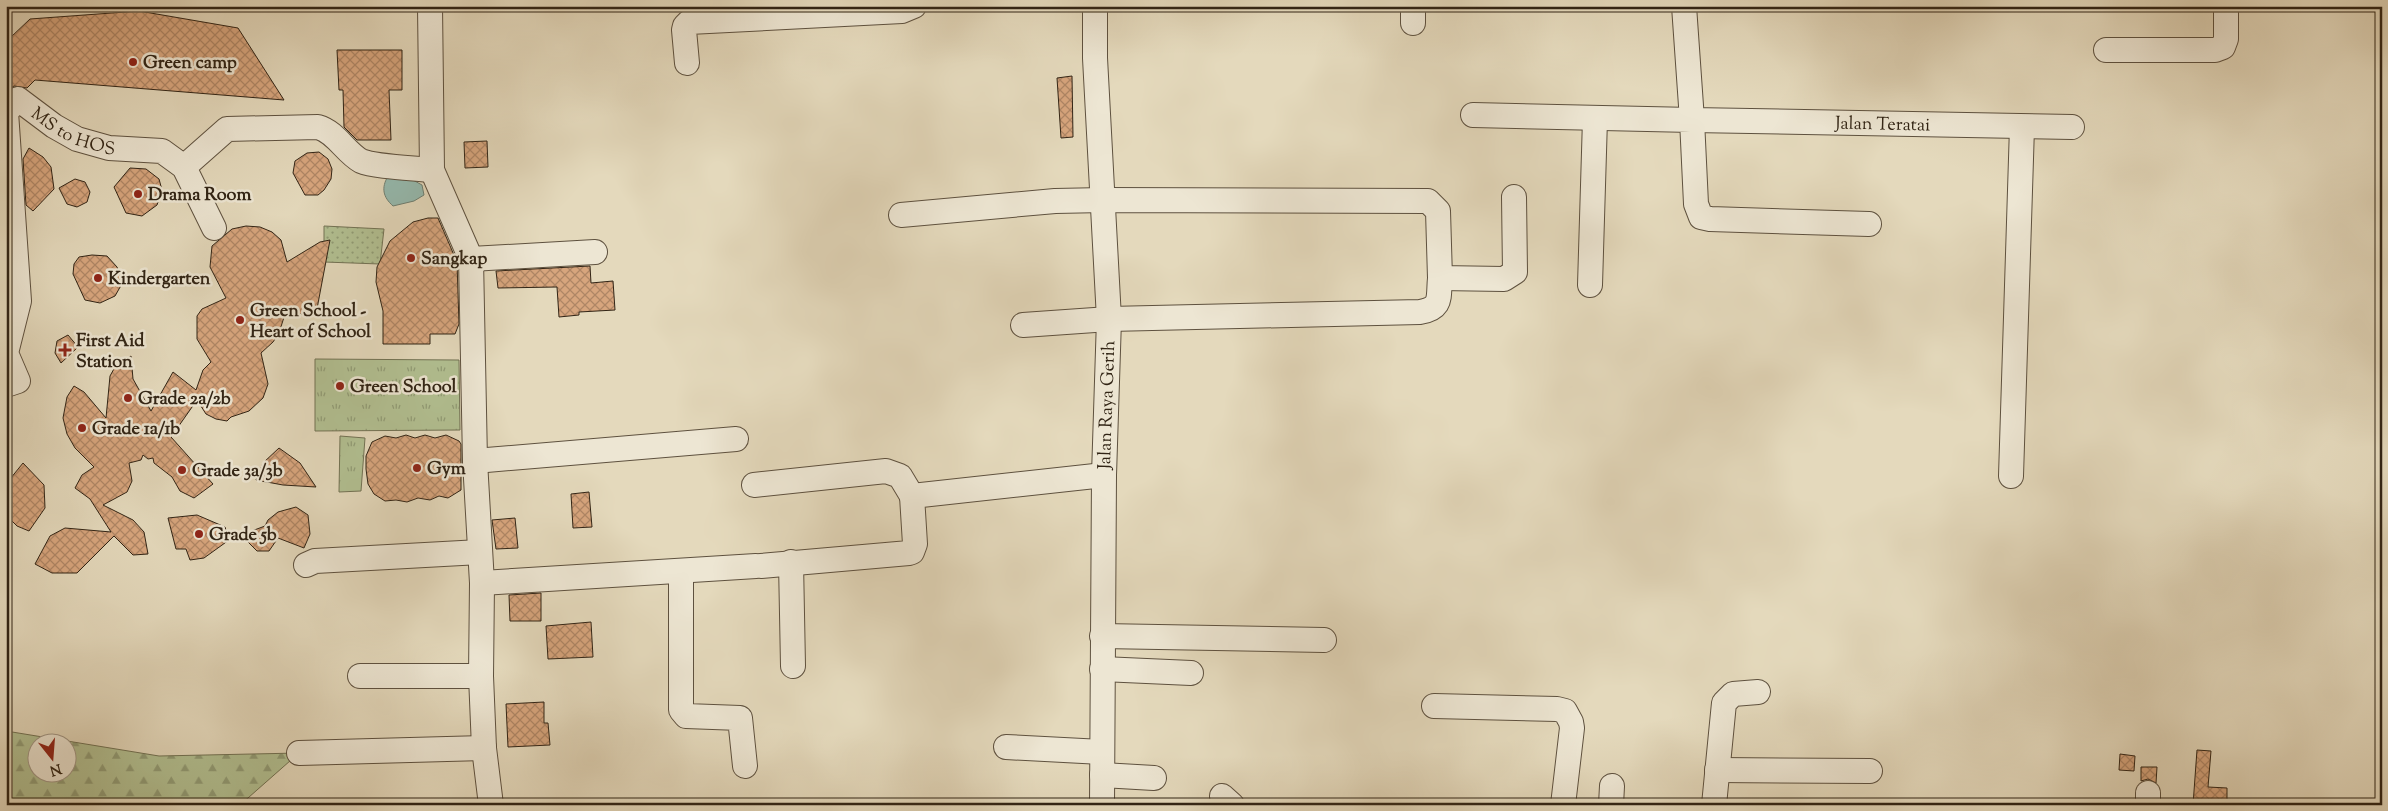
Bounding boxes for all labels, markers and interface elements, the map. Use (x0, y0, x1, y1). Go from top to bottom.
place label: Green camp (143, 51, 237, 77)
marker: Green camp (127, 56, 139, 68)
street label: MS to HOS (25, 102, 116, 163)
street label: Jalan Teratai (1834, 112, 1931, 139)
place label: Drama Room (148, 183, 251, 209)
marker: Drama Room (132, 188, 144, 200)
place label: Sangkap (421, 247, 487, 273)
marker: Sangkap (405, 252, 417, 264)
place label: Kindergarten (108, 267, 211, 293)
marker: Kindergarten (92, 272, 104, 284)
place label: Green School - Heart of School (250, 299, 372, 346)
marker: Green School - Heart of School (234, 314, 246, 326)
place label: First Aid Station (76, 329, 145, 376)
street label: Jalan Raya Gerih (1093, 340, 1123, 471)
marker: First Aid Station (58, 343, 72, 357)
place label: Green School (350, 375, 457, 401)
marker: Green School (334, 380, 346, 392)
place label: Grade 2a/2b (138, 387, 231, 413)
marker: Grade 2a/2b (122, 392, 134, 404)
place label: Grade 1a/1b (92, 417, 180, 443)
marker: Grade 1a/1b (76, 422, 88, 434)
place label: Gym (427, 457, 466, 483)
place label: Grade 3a/3b (192, 459, 283, 485)
marker: Gym (411, 462, 423, 474)
marker: Grade 3a/3b (176, 464, 188, 476)
place label: Grade 5b (209, 523, 277, 549)
marker: Grade 5b (193, 528, 205, 540)
north arrow (28, 734, 78, 784)
text: N (47, 757, 63, 780)

